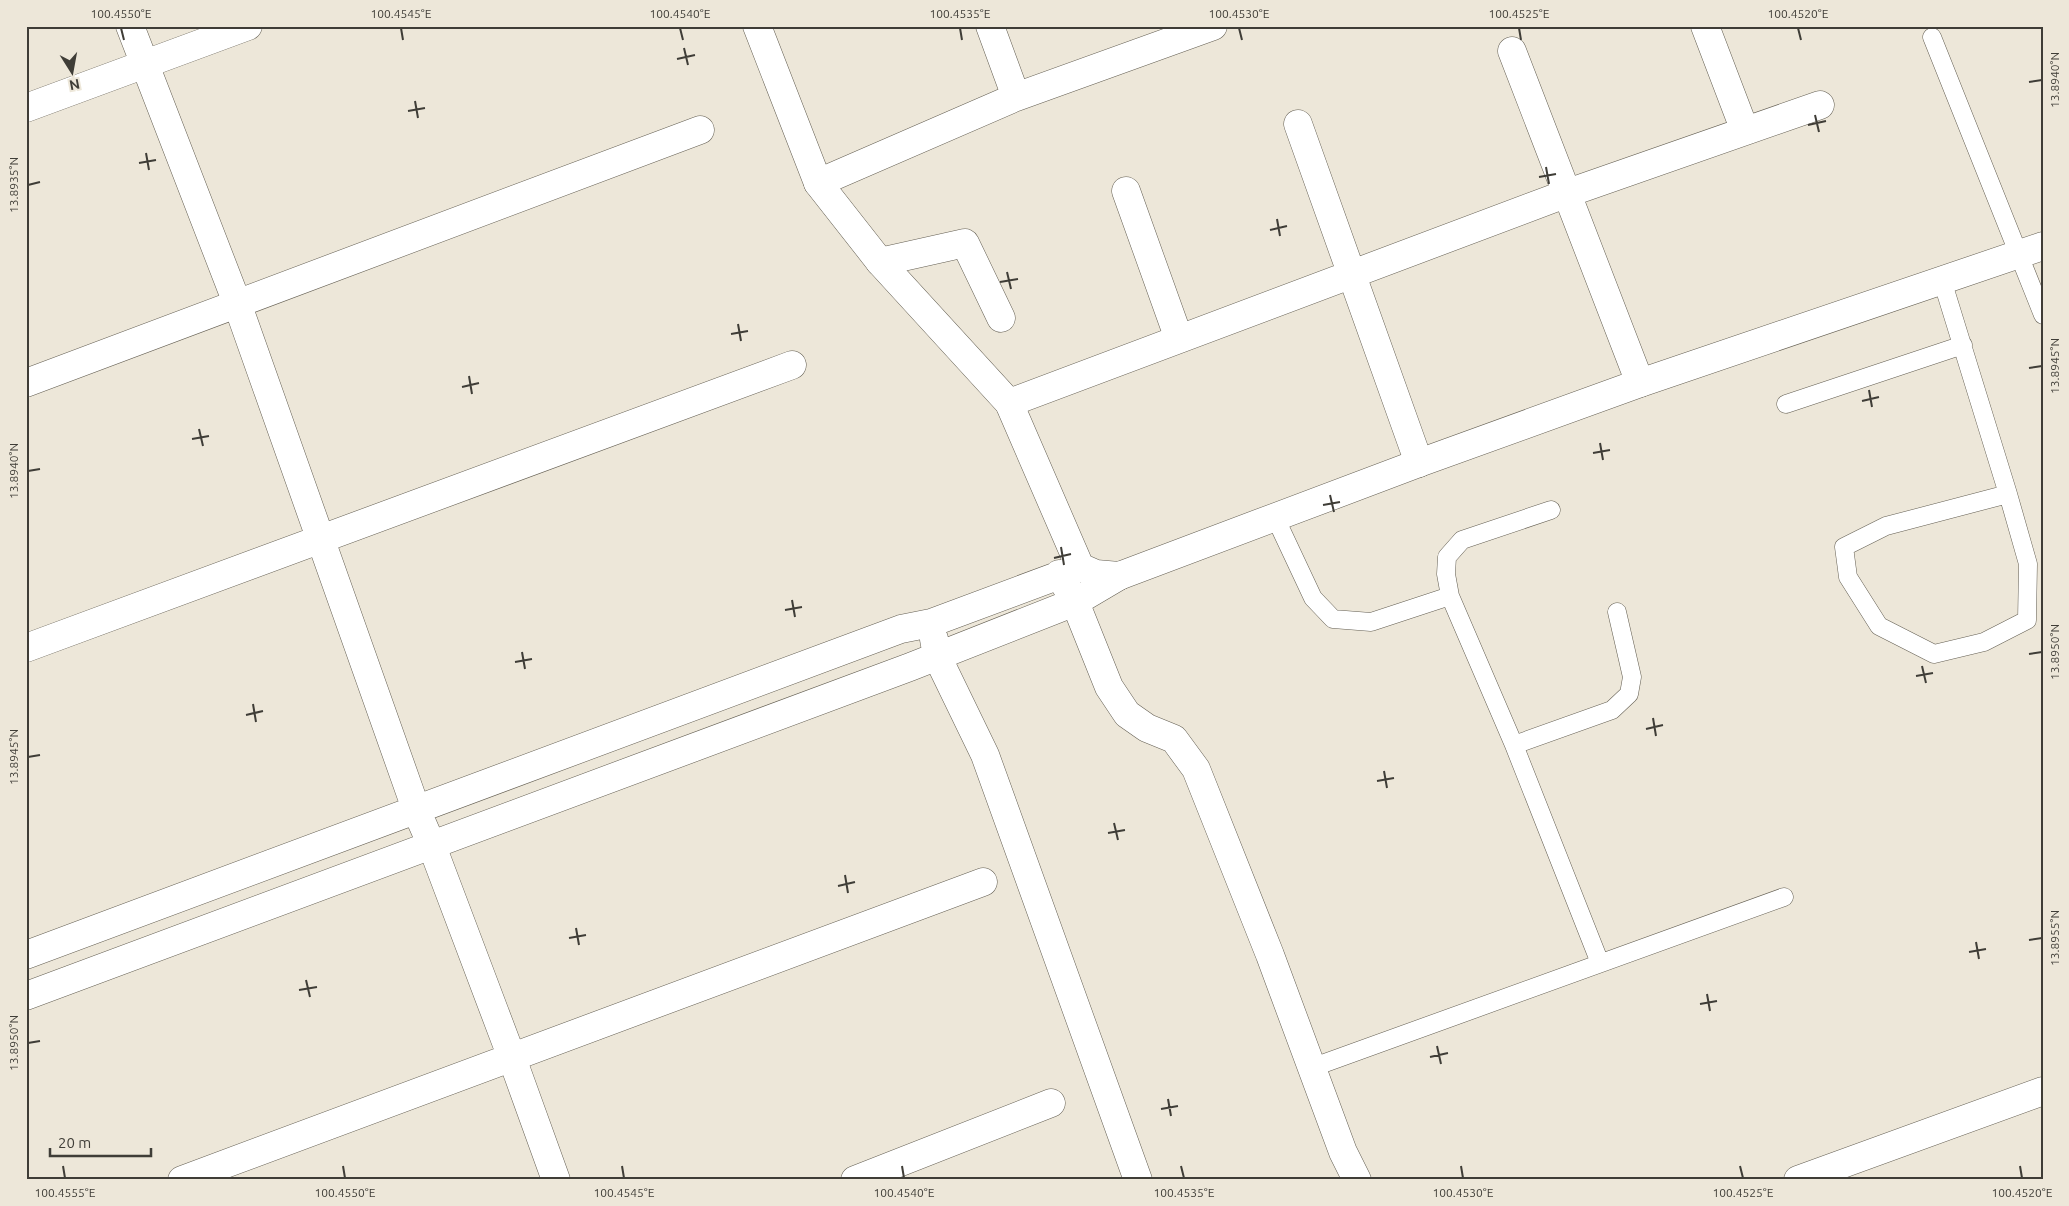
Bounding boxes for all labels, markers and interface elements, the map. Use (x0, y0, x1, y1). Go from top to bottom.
text: 100.4550°E (91, 7, 152, 20)
text: 100.4545°E (371, 7, 432, 20)
text: 100.4540°E (650, 7, 711, 20)
text: 100.4535°E (930, 7, 991, 20)
text: 100.4530°E (1209, 7, 1270, 20)
text: 100.4525°E (1489, 7, 1550, 20)
text: 100.4520°E (1768, 7, 1829, 20)
north arrow (48, 48, 98, 98)
text: 13.8940°N (2048, 52, 2061, 108)
text: N (68, 76, 81, 94)
text: 13.8935°N (7, 157, 20, 213)
text: 13.8945°N (2048, 338, 2061, 394)
text: 13.8940°N (7, 443, 20, 499)
text: 13.8950°N (2048, 624, 2061, 680)
text: 13.8945°N (7, 729, 20, 785)
text: 13.8955°N (2048, 910, 2061, 966)
text: 13.8950°N (7, 1015, 20, 1071)
scale bar (50, 1126, 151, 1158)
text: 20 m (58, 1134, 91, 1151)
text: 100.4555°E (35, 1186, 96, 1199)
text: 100.4550°E (315, 1186, 376, 1199)
text: 100.4545°E (594, 1186, 655, 1199)
text: 100.4540°E (874, 1186, 935, 1199)
text: 100.4535°E (1154, 1186, 1215, 1199)
text: 100.4530°E (1433, 1186, 1494, 1199)
text: 100.4525°E (1713, 1186, 1774, 1199)
text: 100.4520°E (1992, 1186, 2053, 1199)

